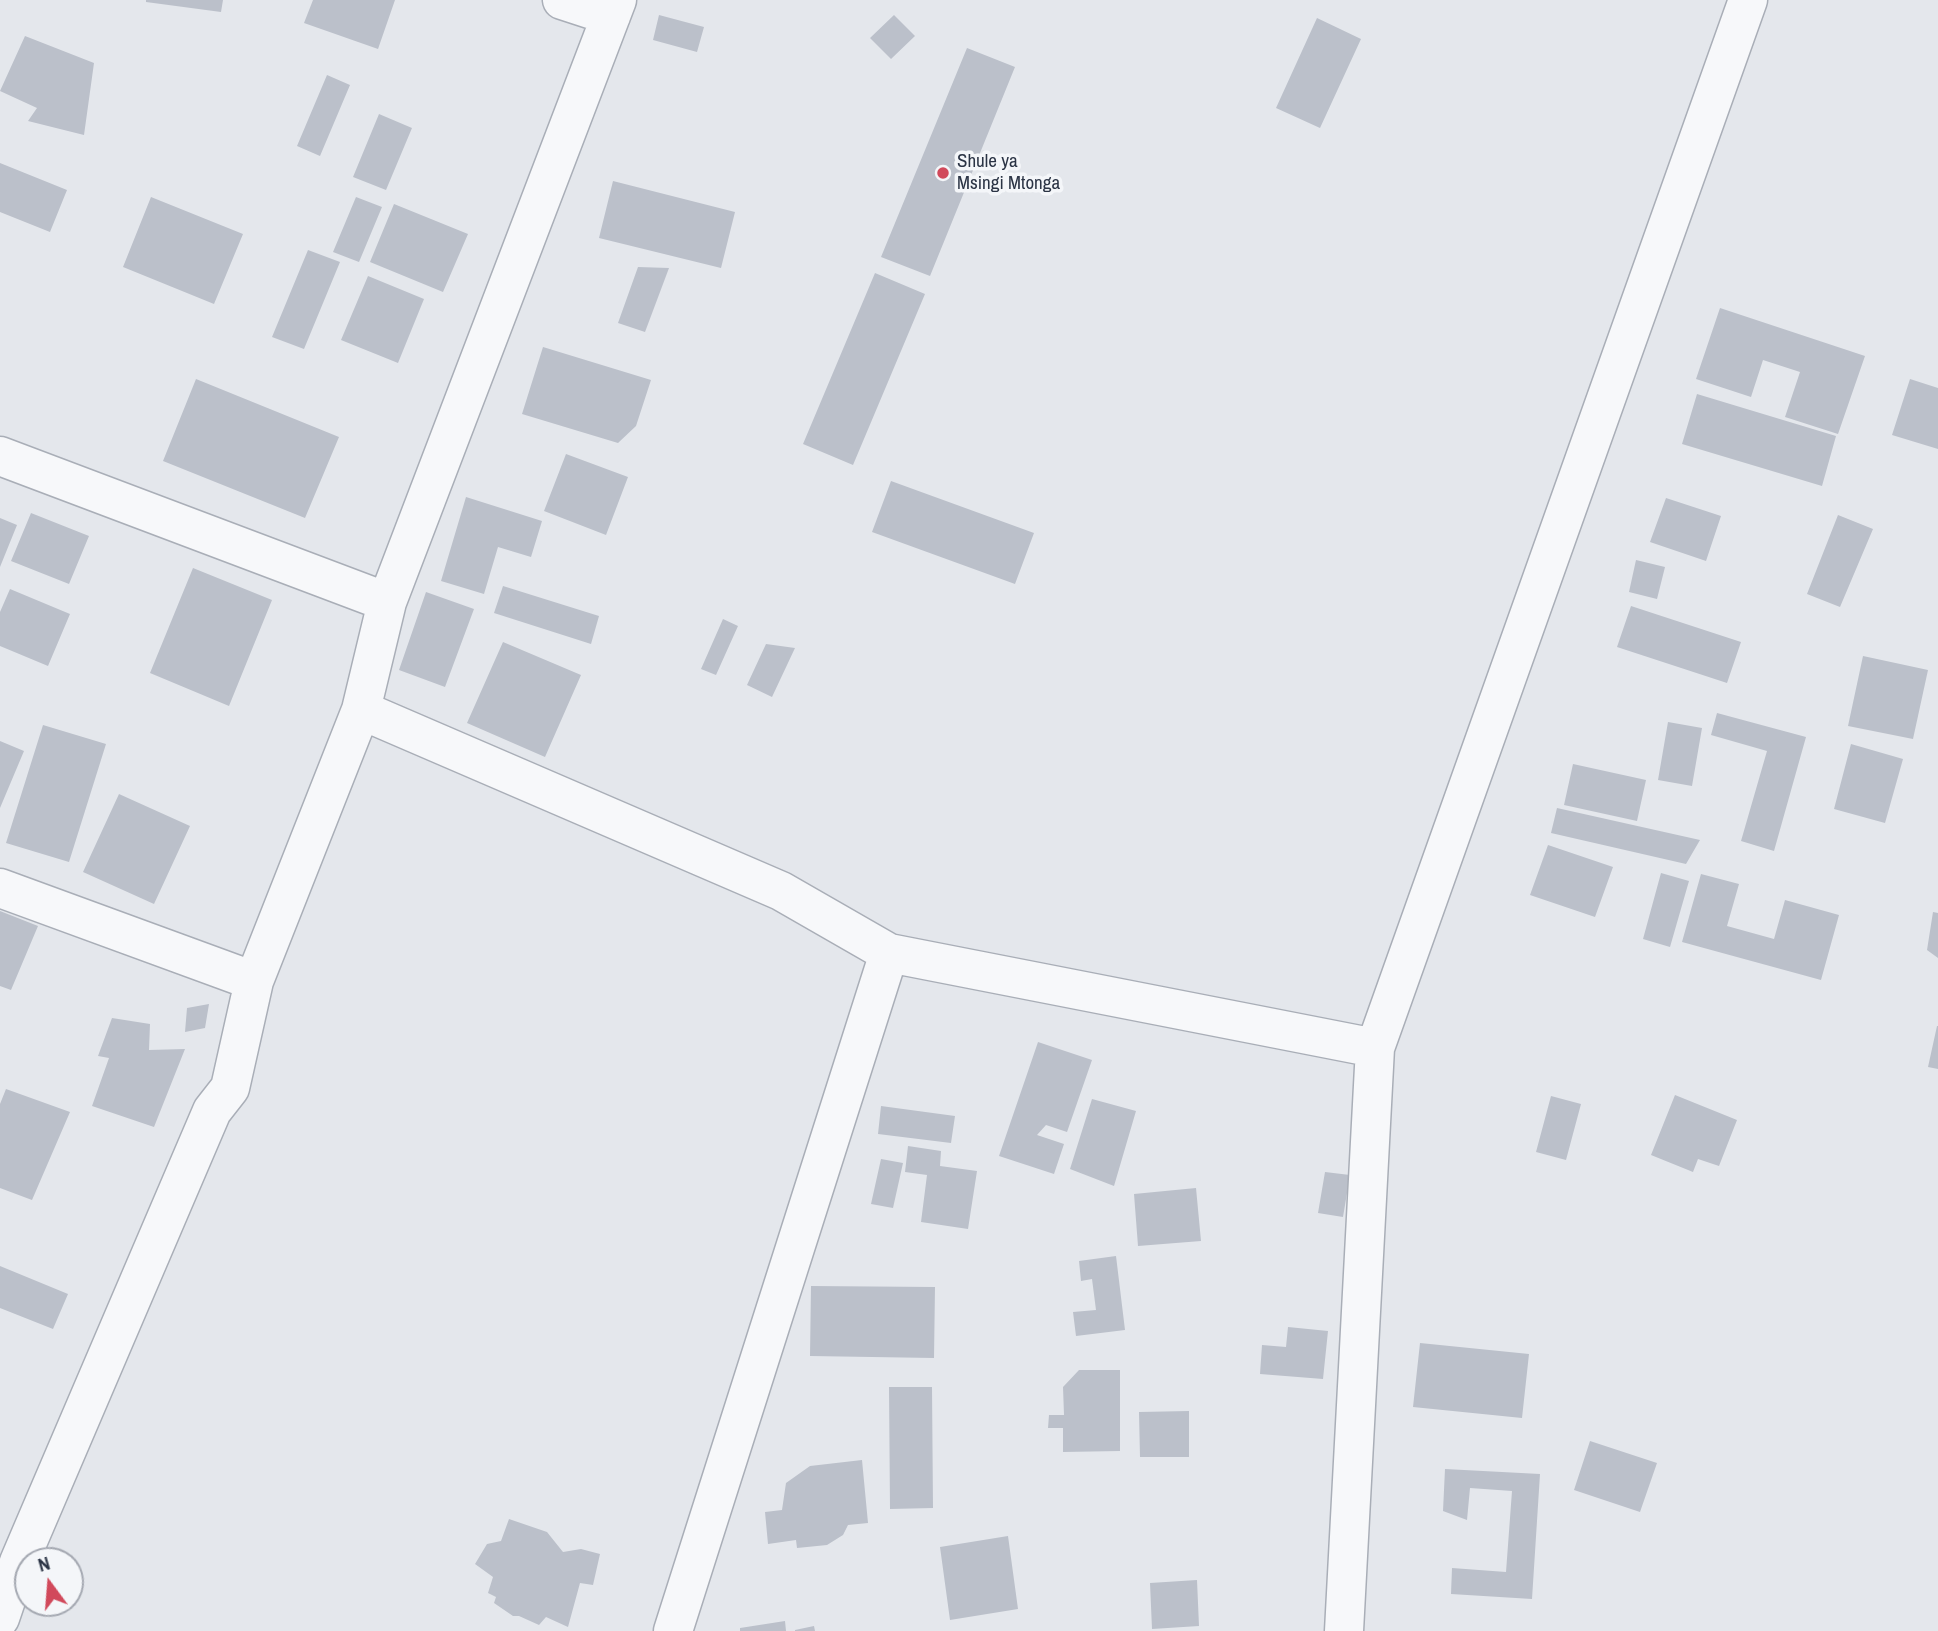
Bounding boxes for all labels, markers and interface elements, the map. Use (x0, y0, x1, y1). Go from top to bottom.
place label: Shule ya Msingi Mtonga (957, 151, 1060, 195)
marker: Shule ya Msingi Mtonga (935, 165, 951, 181)
north arrow (14, 1547, 84, 1617)
text: N (35, 1550, 53, 1578)

